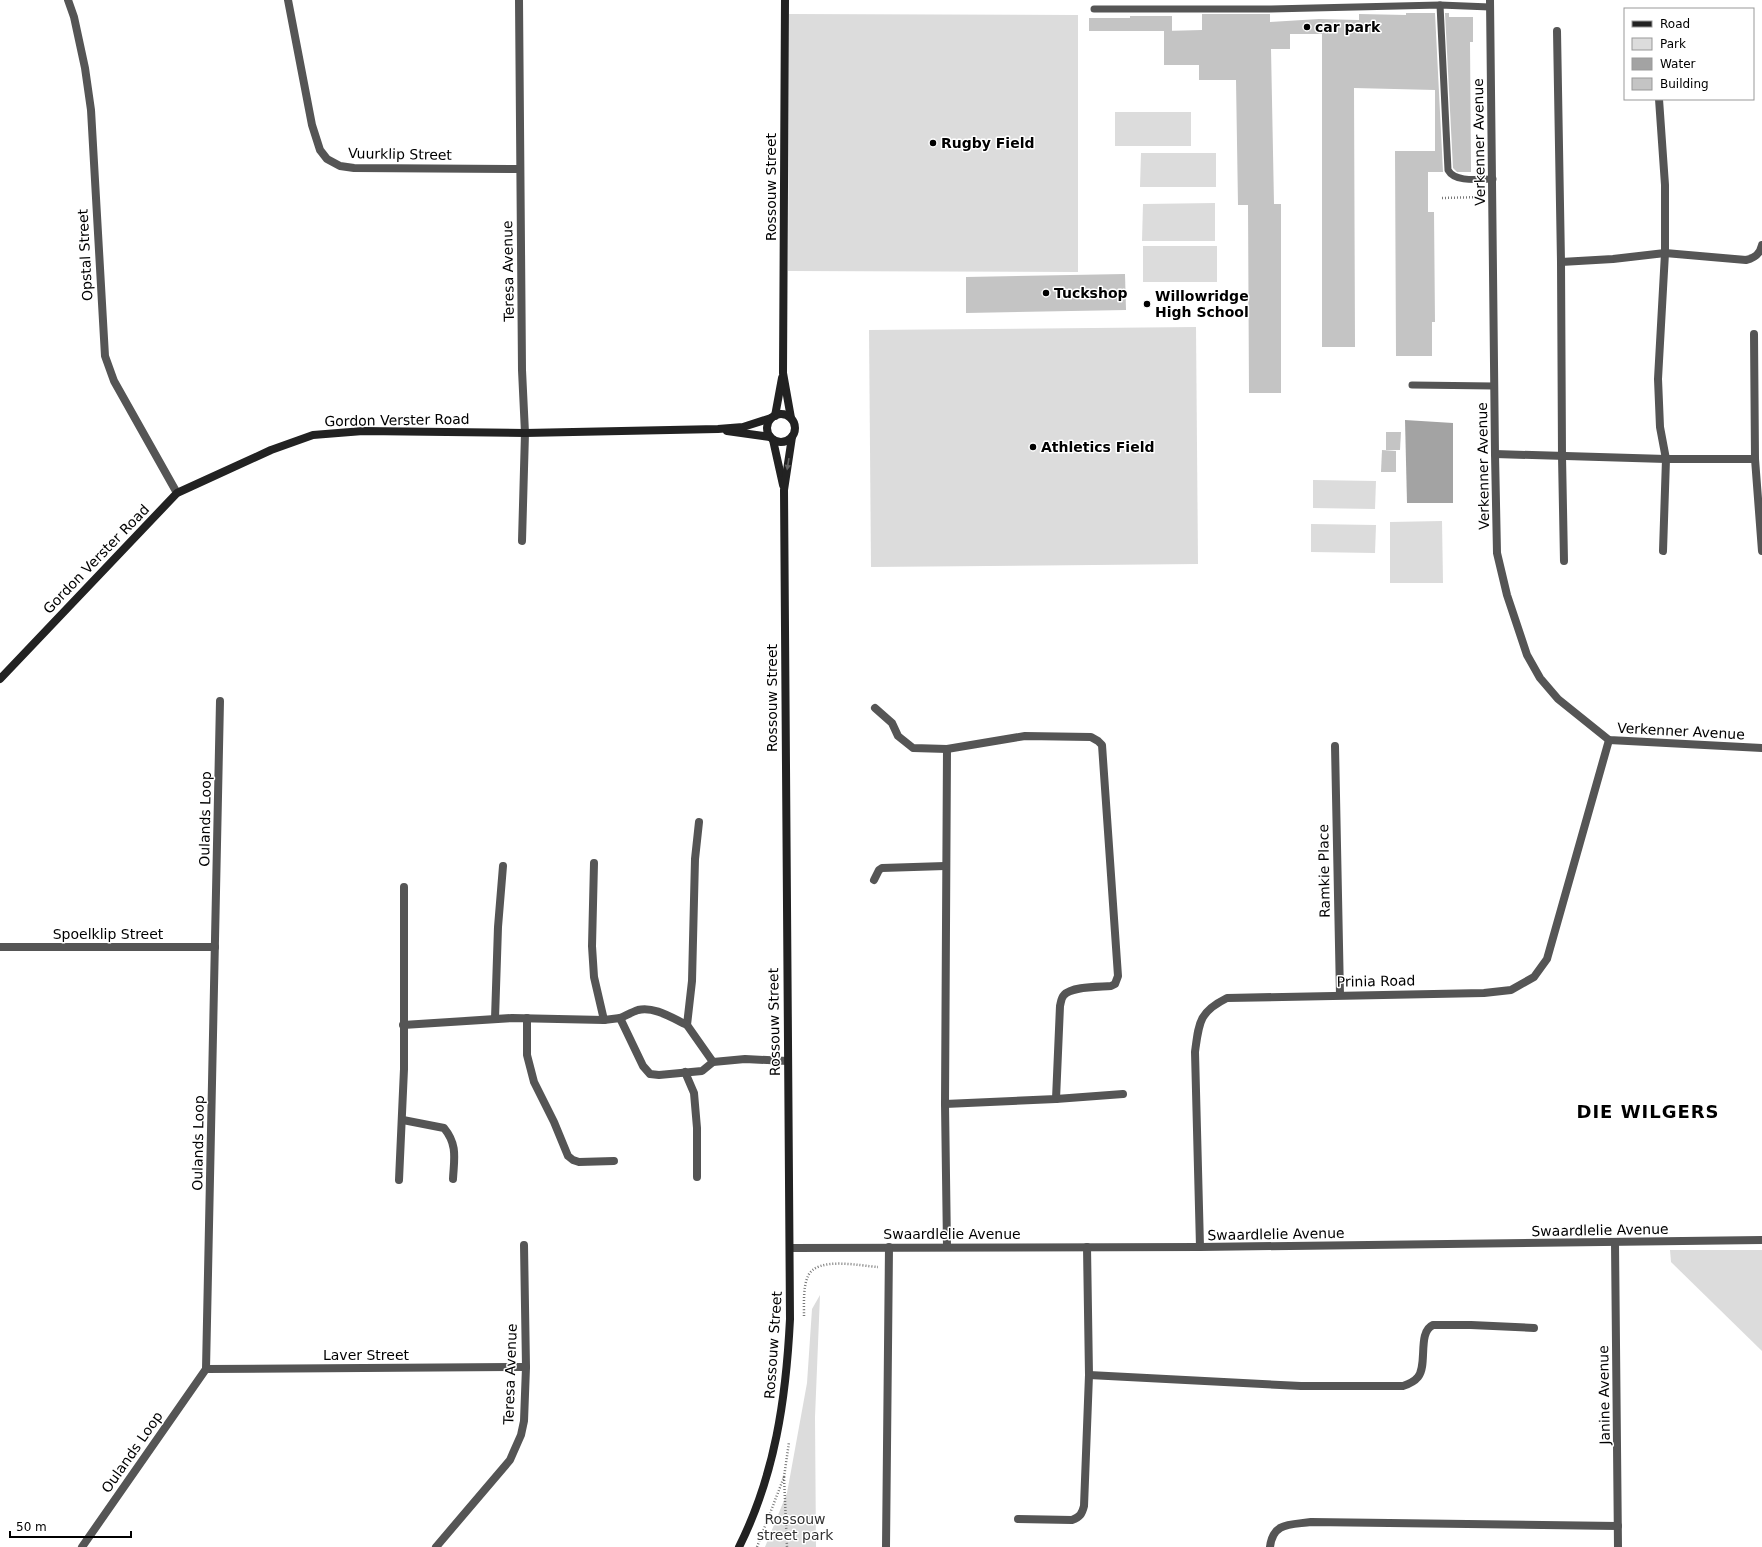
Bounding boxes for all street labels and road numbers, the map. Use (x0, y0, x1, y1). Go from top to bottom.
street label: Verkenner Avenue (1470, 78, 1488, 206)
street label: Rossouw Street (763, 132, 779, 241)
street label: Vuurklip Street (348, 145, 453, 163)
street label: Opstal Street (75, 208, 95, 301)
street label: Teresa Avenue (499, 220, 517, 323)
street label: Verkenner Avenue (1474, 402, 1492, 530)
street label: Gordon Verster Road (324, 411, 470, 429)
street label: Gordon Verster Road (40, 501, 152, 617)
street label: Rossouw Street (764, 643, 780, 752)
street label: Verkenner Avenue (1617, 720, 1745, 742)
street label: Oulands Loop (196, 771, 214, 867)
street label: Ramkie Place (1315, 824, 1333, 918)
street label: Spoelklip Street (53, 926, 164, 942)
street label: Rossouw Street (765, 967, 783, 1076)
street label: Prinia Road (1336, 972, 1416, 990)
street label: Oulands Loop (189, 1095, 207, 1191)
street label: Swaardlelie Avenue (1531, 1221, 1669, 1239)
street label: Swaardlelie Avenue (1207, 1225, 1345, 1243)
street label: Swaardlelie Avenue (883, 1226, 1021, 1242)
street label: Rossouw Street (761, 1290, 785, 1399)
street label: Teresa Avenue (500, 1323, 520, 1426)
street label: Janine Avenue (1595, 1345, 1613, 1446)
street label: Laver Street (323, 1347, 410, 1363)
street label: Oulands Loop (98, 1408, 166, 1496)

